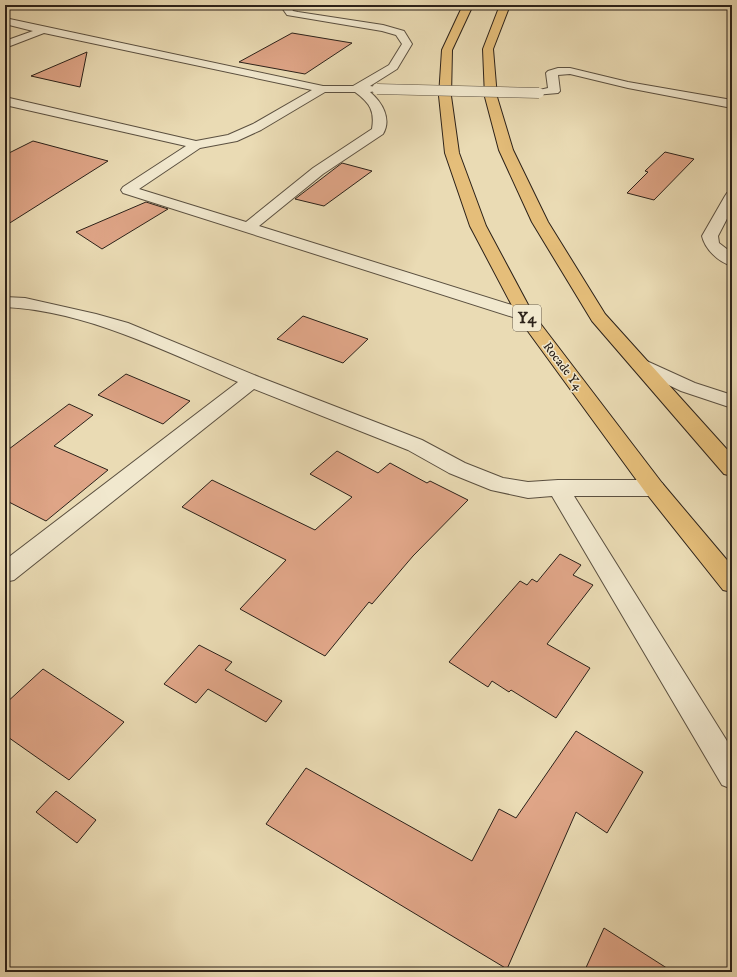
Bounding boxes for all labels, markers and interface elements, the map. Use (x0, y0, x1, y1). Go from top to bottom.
road number: Y4 (513, 305, 541, 331)
street label: Rocade Y4 (540, 339, 587, 394)

